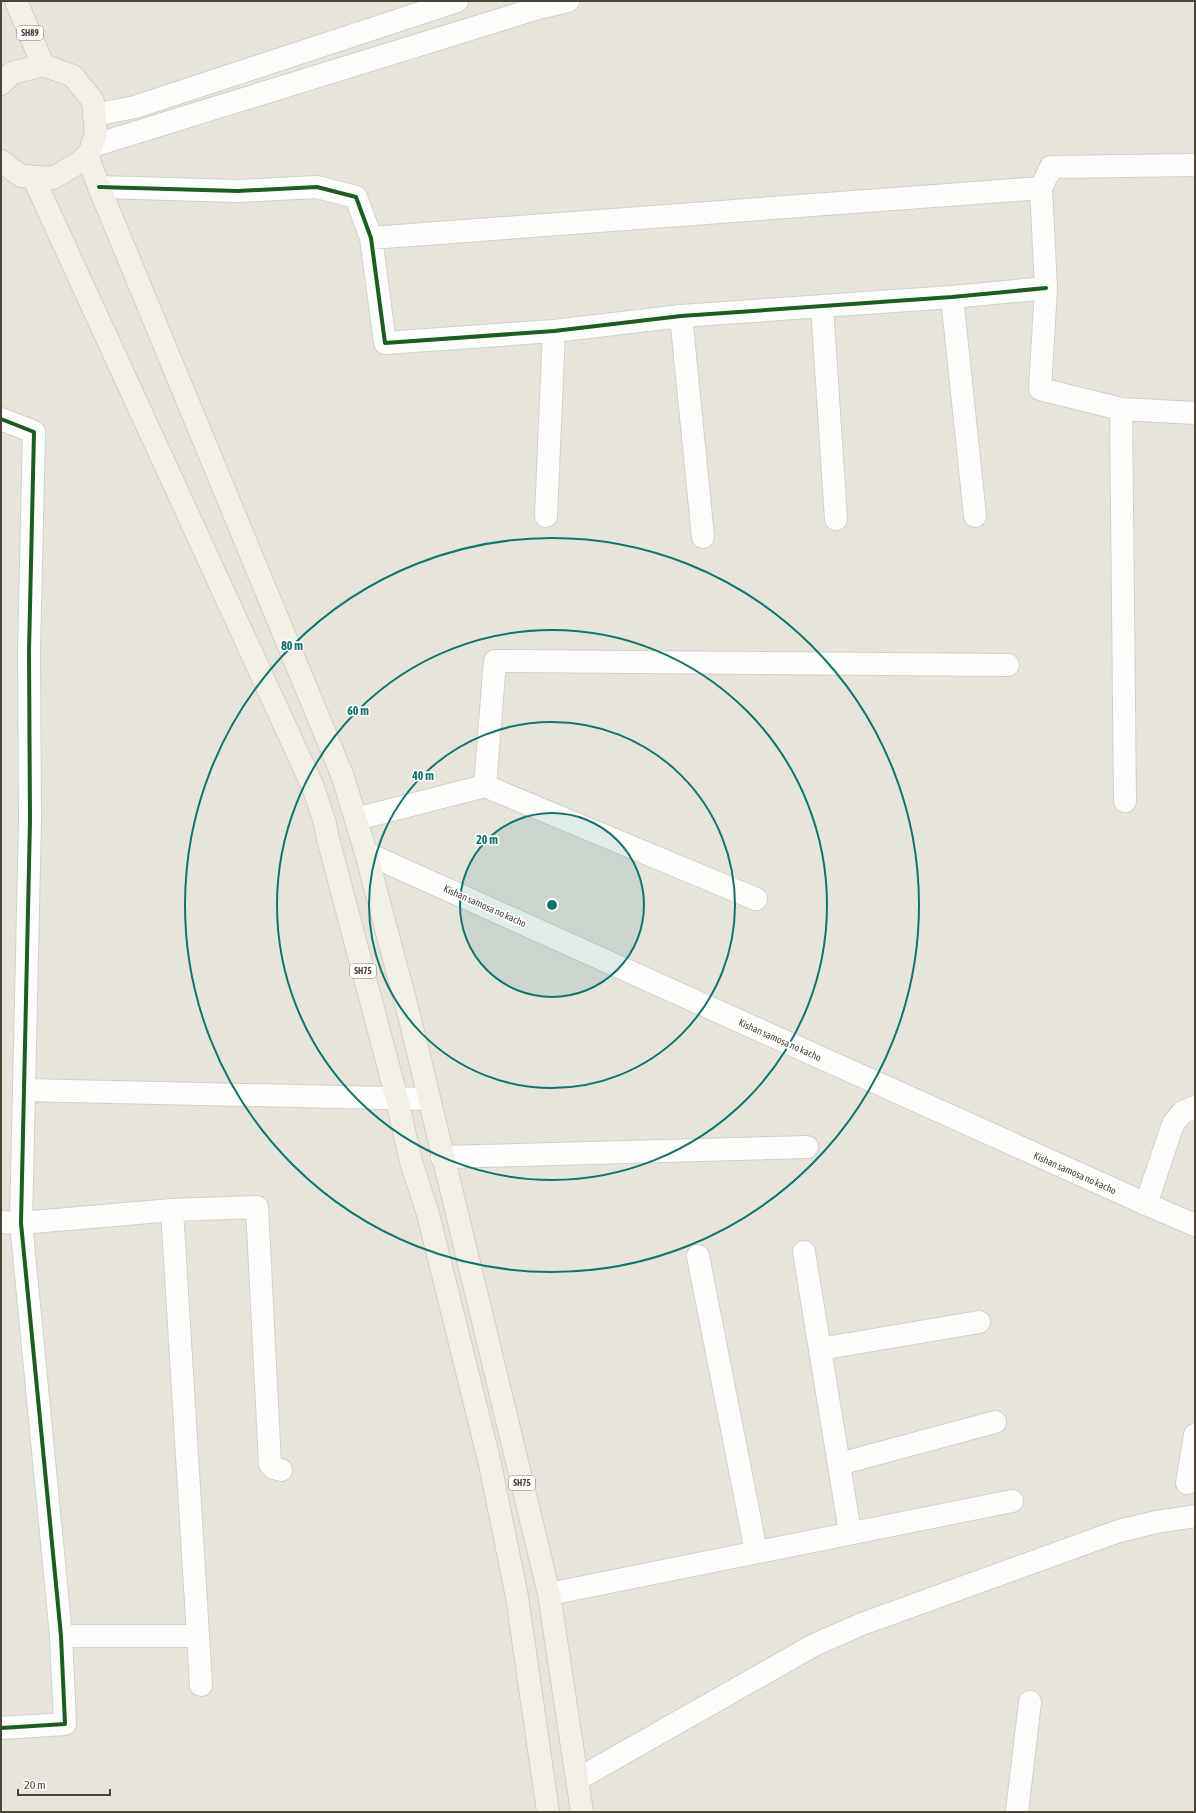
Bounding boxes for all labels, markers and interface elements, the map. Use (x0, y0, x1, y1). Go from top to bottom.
road number: SH89 (17, 26, 43, 40)
text: 80 m (281, 639, 303, 653)
text: 60 m (347, 704, 369, 718)
text: 40 m (411, 769, 434, 783)
text: 20 m (476, 833, 498, 847)
street label: Kishan samosa no kacho (442, 883, 528, 929)
centre of rings (545, 898, 559, 912)
road number: SH75 (350, 964, 376, 978)
street label: Kishan samosa no kacho (737, 1017, 823, 1063)
street label: Kishan samosa no kacho (1032, 1150, 1118, 1196)
road number: SH75 (509, 1476, 535, 1490)
scale bar (18, 1771, 110, 1797)
text: 20 m (24, 1778, 46, 1792)

